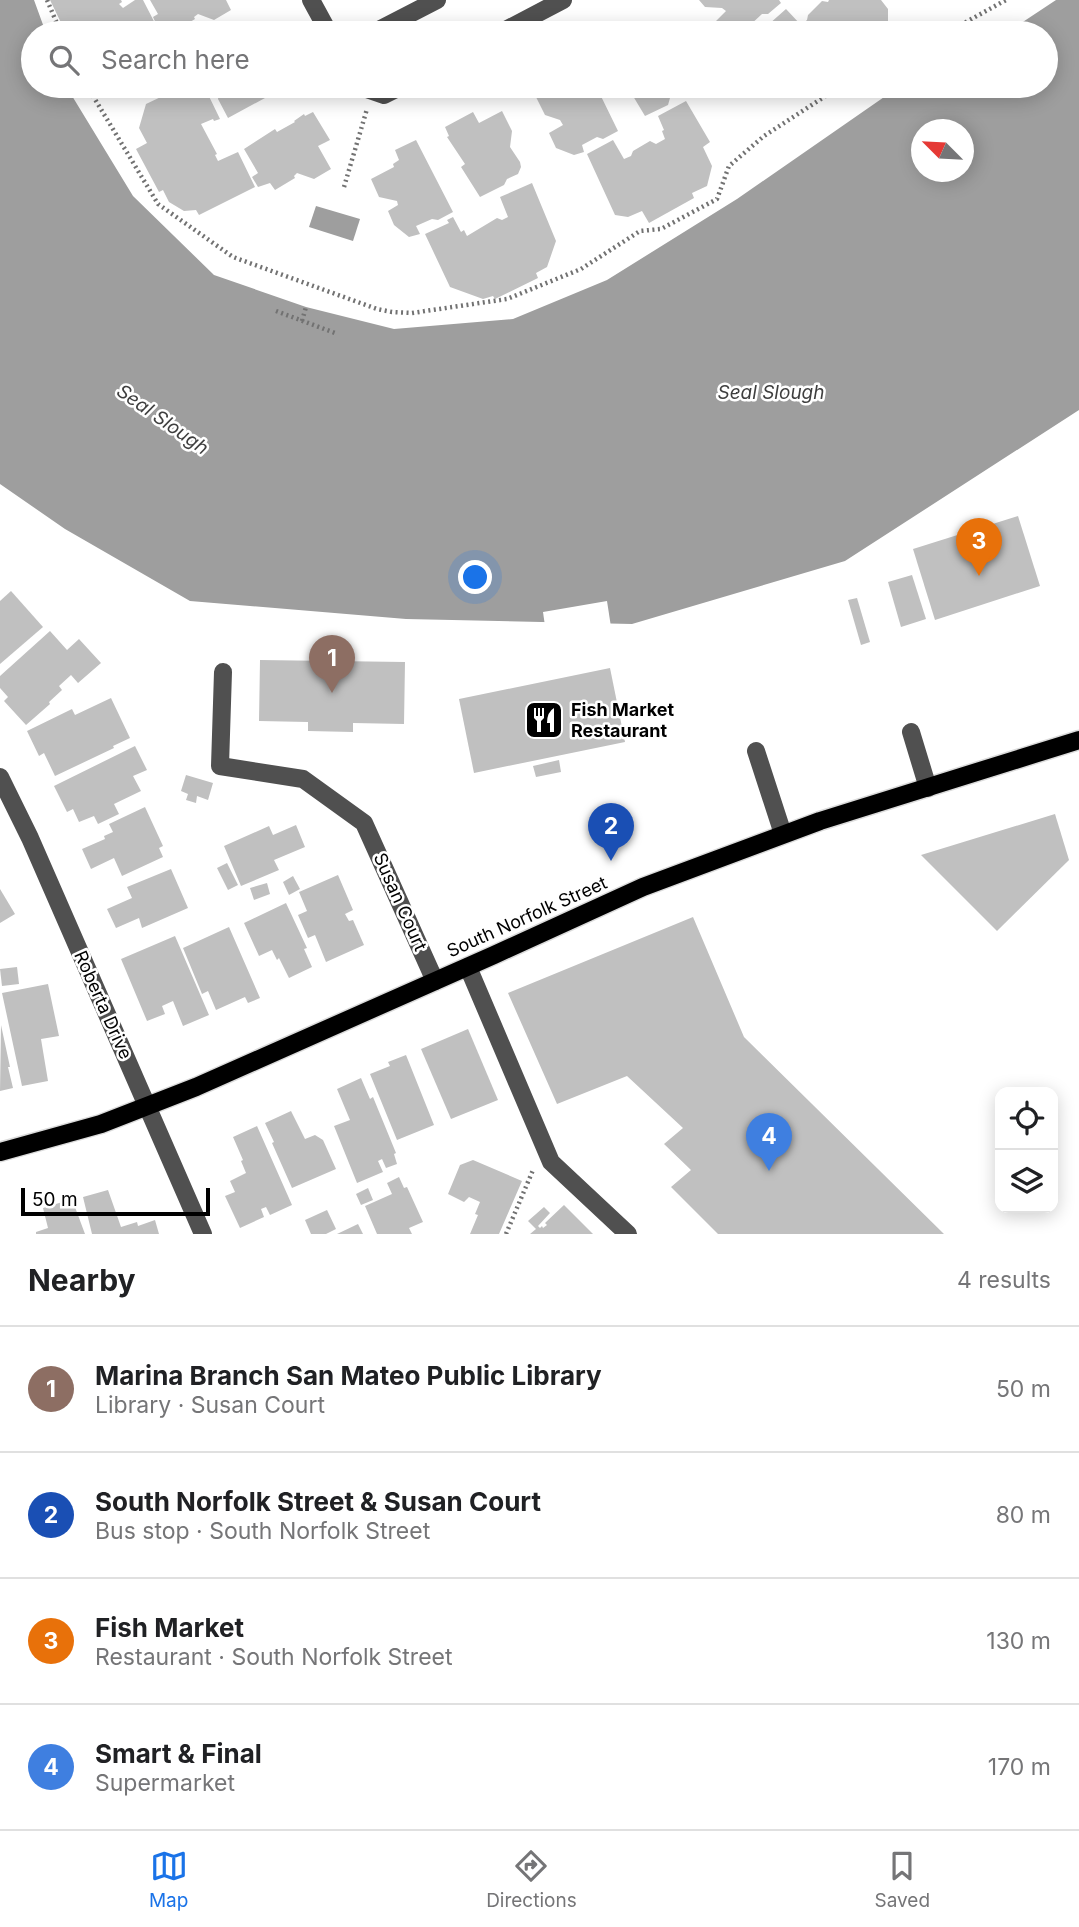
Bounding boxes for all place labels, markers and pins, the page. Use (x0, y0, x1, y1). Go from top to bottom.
pin: 3 (956, 518, 1002, 576)
pin: 1 (309, 635, 355, 693)
restaurant icon: Fish Market Restaurant (523, 699, 565, 741)
place label: Fish Market Restaurant (571, 699, 675, 741)
pin: 2 (588, 803, 634, 861)
pin: 4 (746, 1113, 792, 1171)

